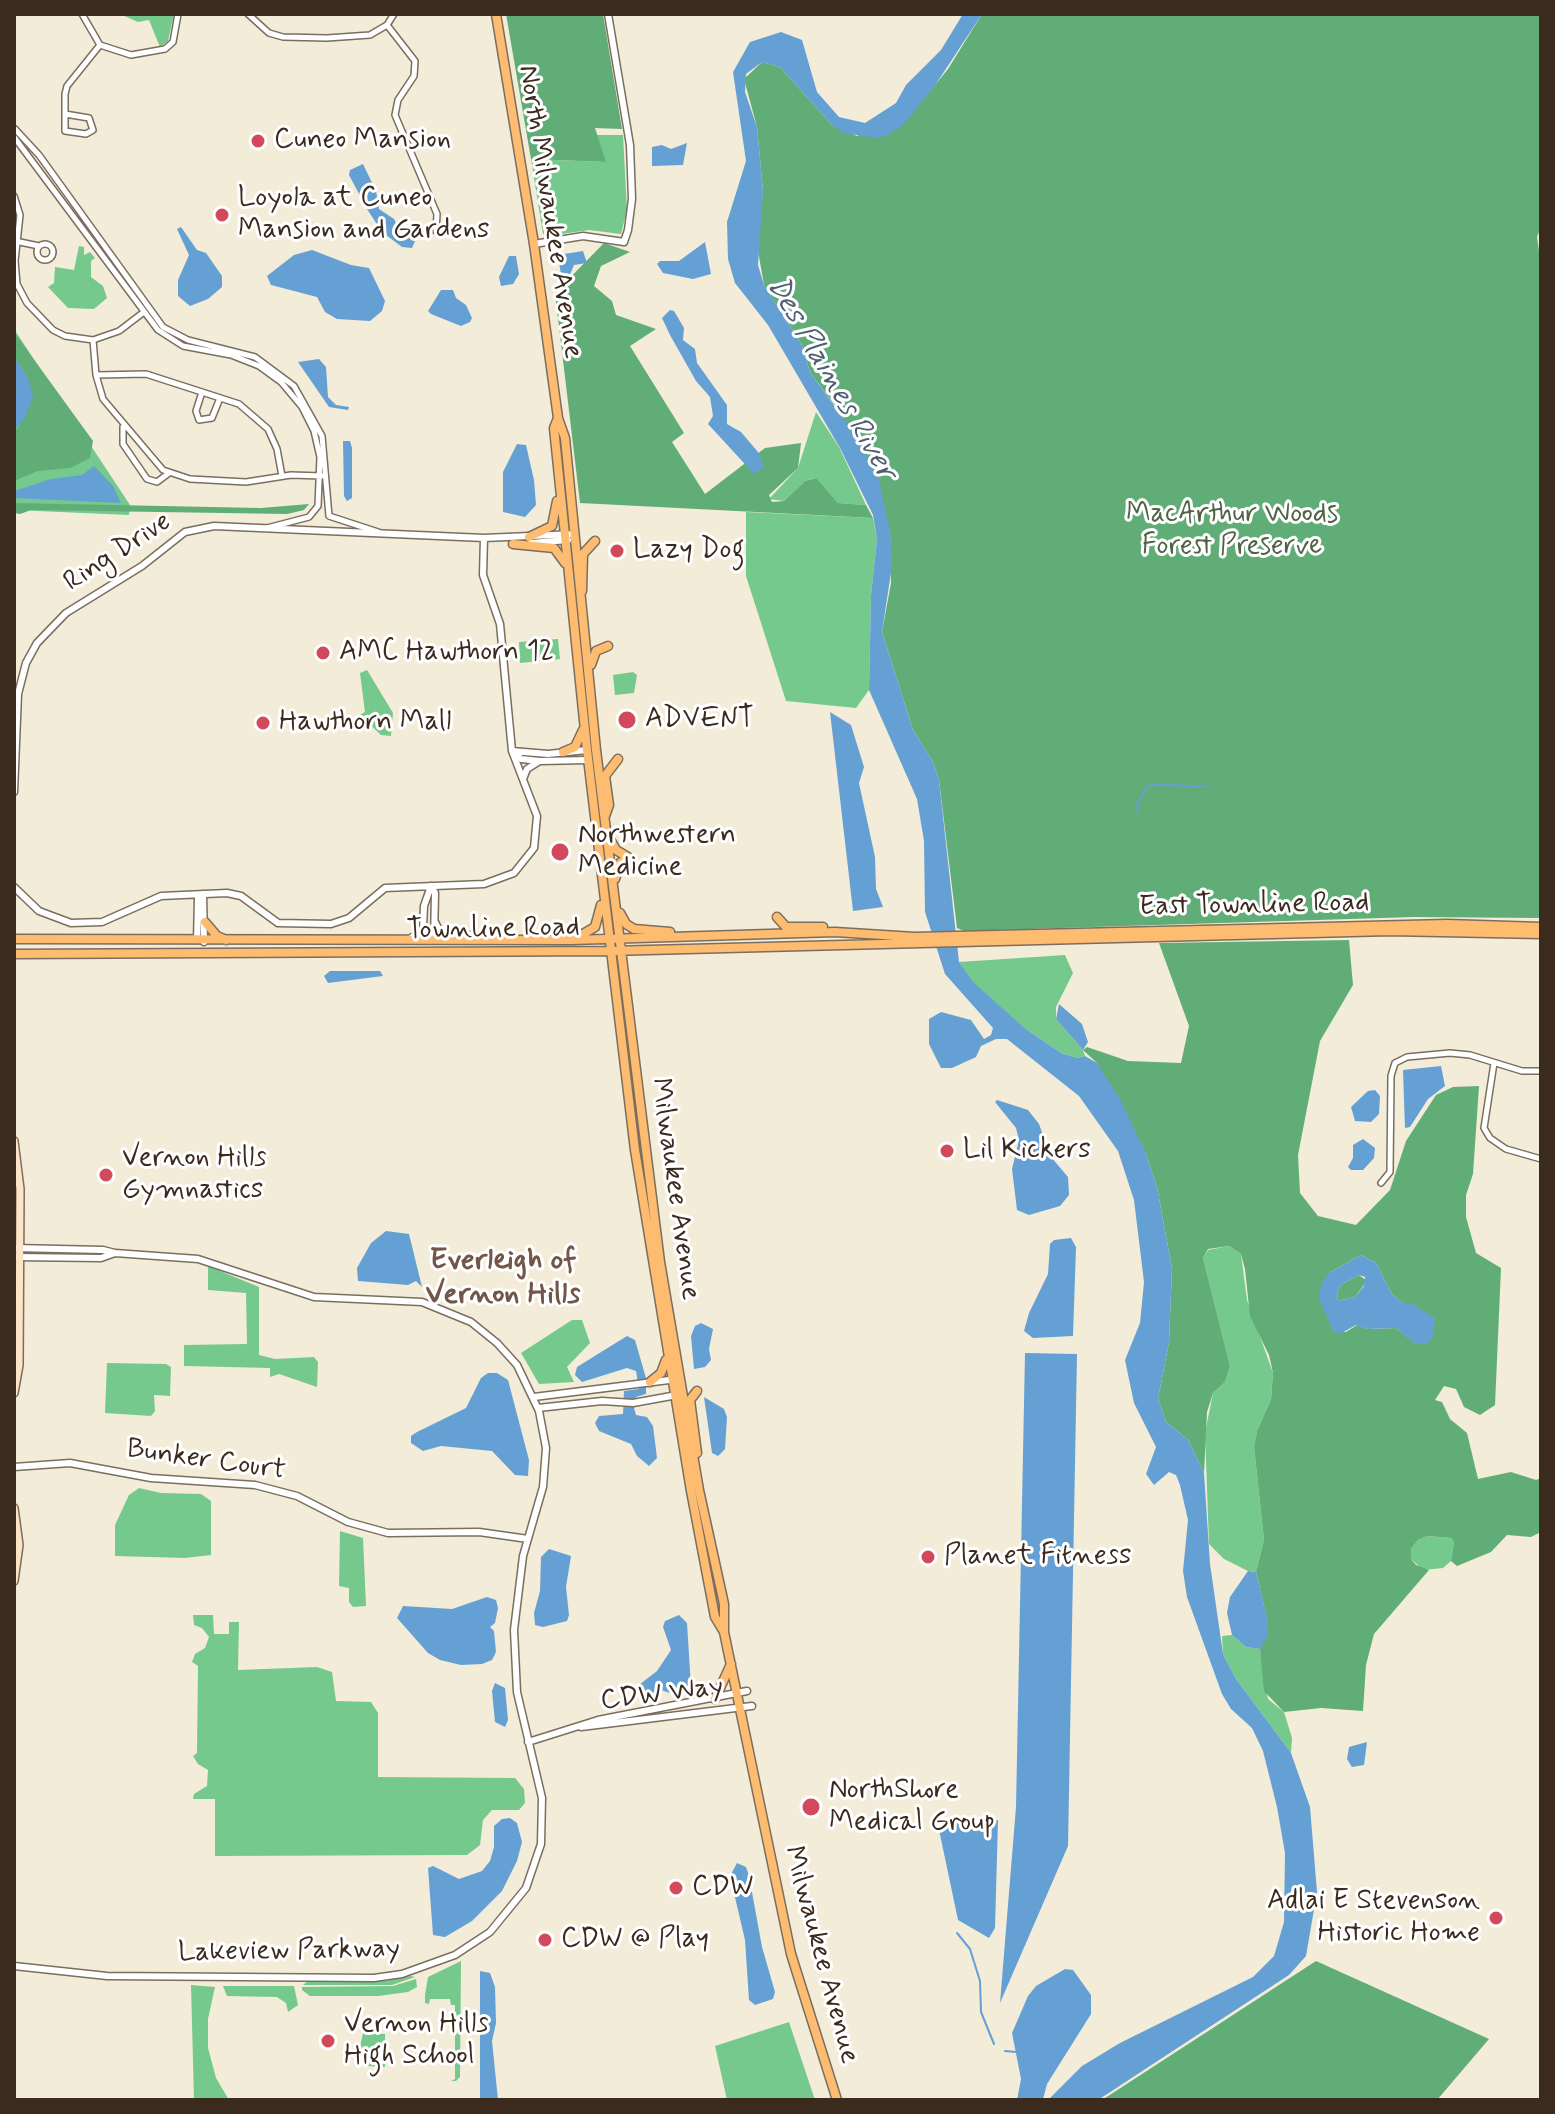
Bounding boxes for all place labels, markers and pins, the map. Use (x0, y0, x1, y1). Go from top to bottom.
place label: Cuneo Mansion (274, 124, 451, 158)
marker: Cuneo Mansion (249, 132, 267, 150)
place label: Loyola at Cuneo Mansion and Gardens (238, 182, 490, 248)
marker: Loyola at Cuneo Mansion and Gardens (213, 206, 231, 224)
place label: Lazy Dog (633, 534, 745, 568)
marker: Lazy Dog (608, 542, 626, 560)
place label: AMC Hawthorn 12 (339, 636, 554, 670)
marker: AMC Hawthorn 12 (314, 644, 332, 662)
place label: ADVENT (645, 703, 754, 737)
place label: Hawthorn Mall (279, 706, 451, 740)
marker: ADVENT (616, 709, 638, 731)
marker: Hawthorn Mall (254, 714, 272, 732)
place label: Northwestern Medicine (578, 819, 736, 885)
marker: Northwestern Medicine (549, 841, 571, 863)
place label: Lil Kickers (963, 1134, 1091, 1168)
place label: Vernon Hills Gymnastics (122, 1142, 267, 1208)
marker: Lil Kickers (938, 1142, 956, 1160)
marker: Vernon Hills Gymnastics (97, 1166, 115, 1184)
place label: Planet Fitness (944, 1540, 1131, 1574)
marker: Planet Fitness (919, 1548, 937, 1566)
place label: NorthShore Medical Group (829, 1774, 995, 1840)
marker: NorthShore Medical Group (800, 1796, 822, 1818)
place label: CDW (692, 1871, 754, 1905)
marker: CDW (667, 1879, 685, 1897)
place label: Adlai E Stevenson Historic Home (1267, 1885, 1480, 1951)
marker: Adlai E Stevenson Historic Home (1487, 1909, 1505, 1927)
place label: CDW @ Play (561, 1923, 709, 1957)
marker: CDW @ Play (536, 1931, 554, 1949)
place label: Vernon Hills High School (344, 2008, 489, 2074)
marker: Vernon Hills High School (319, 2032, 337, 2050)

